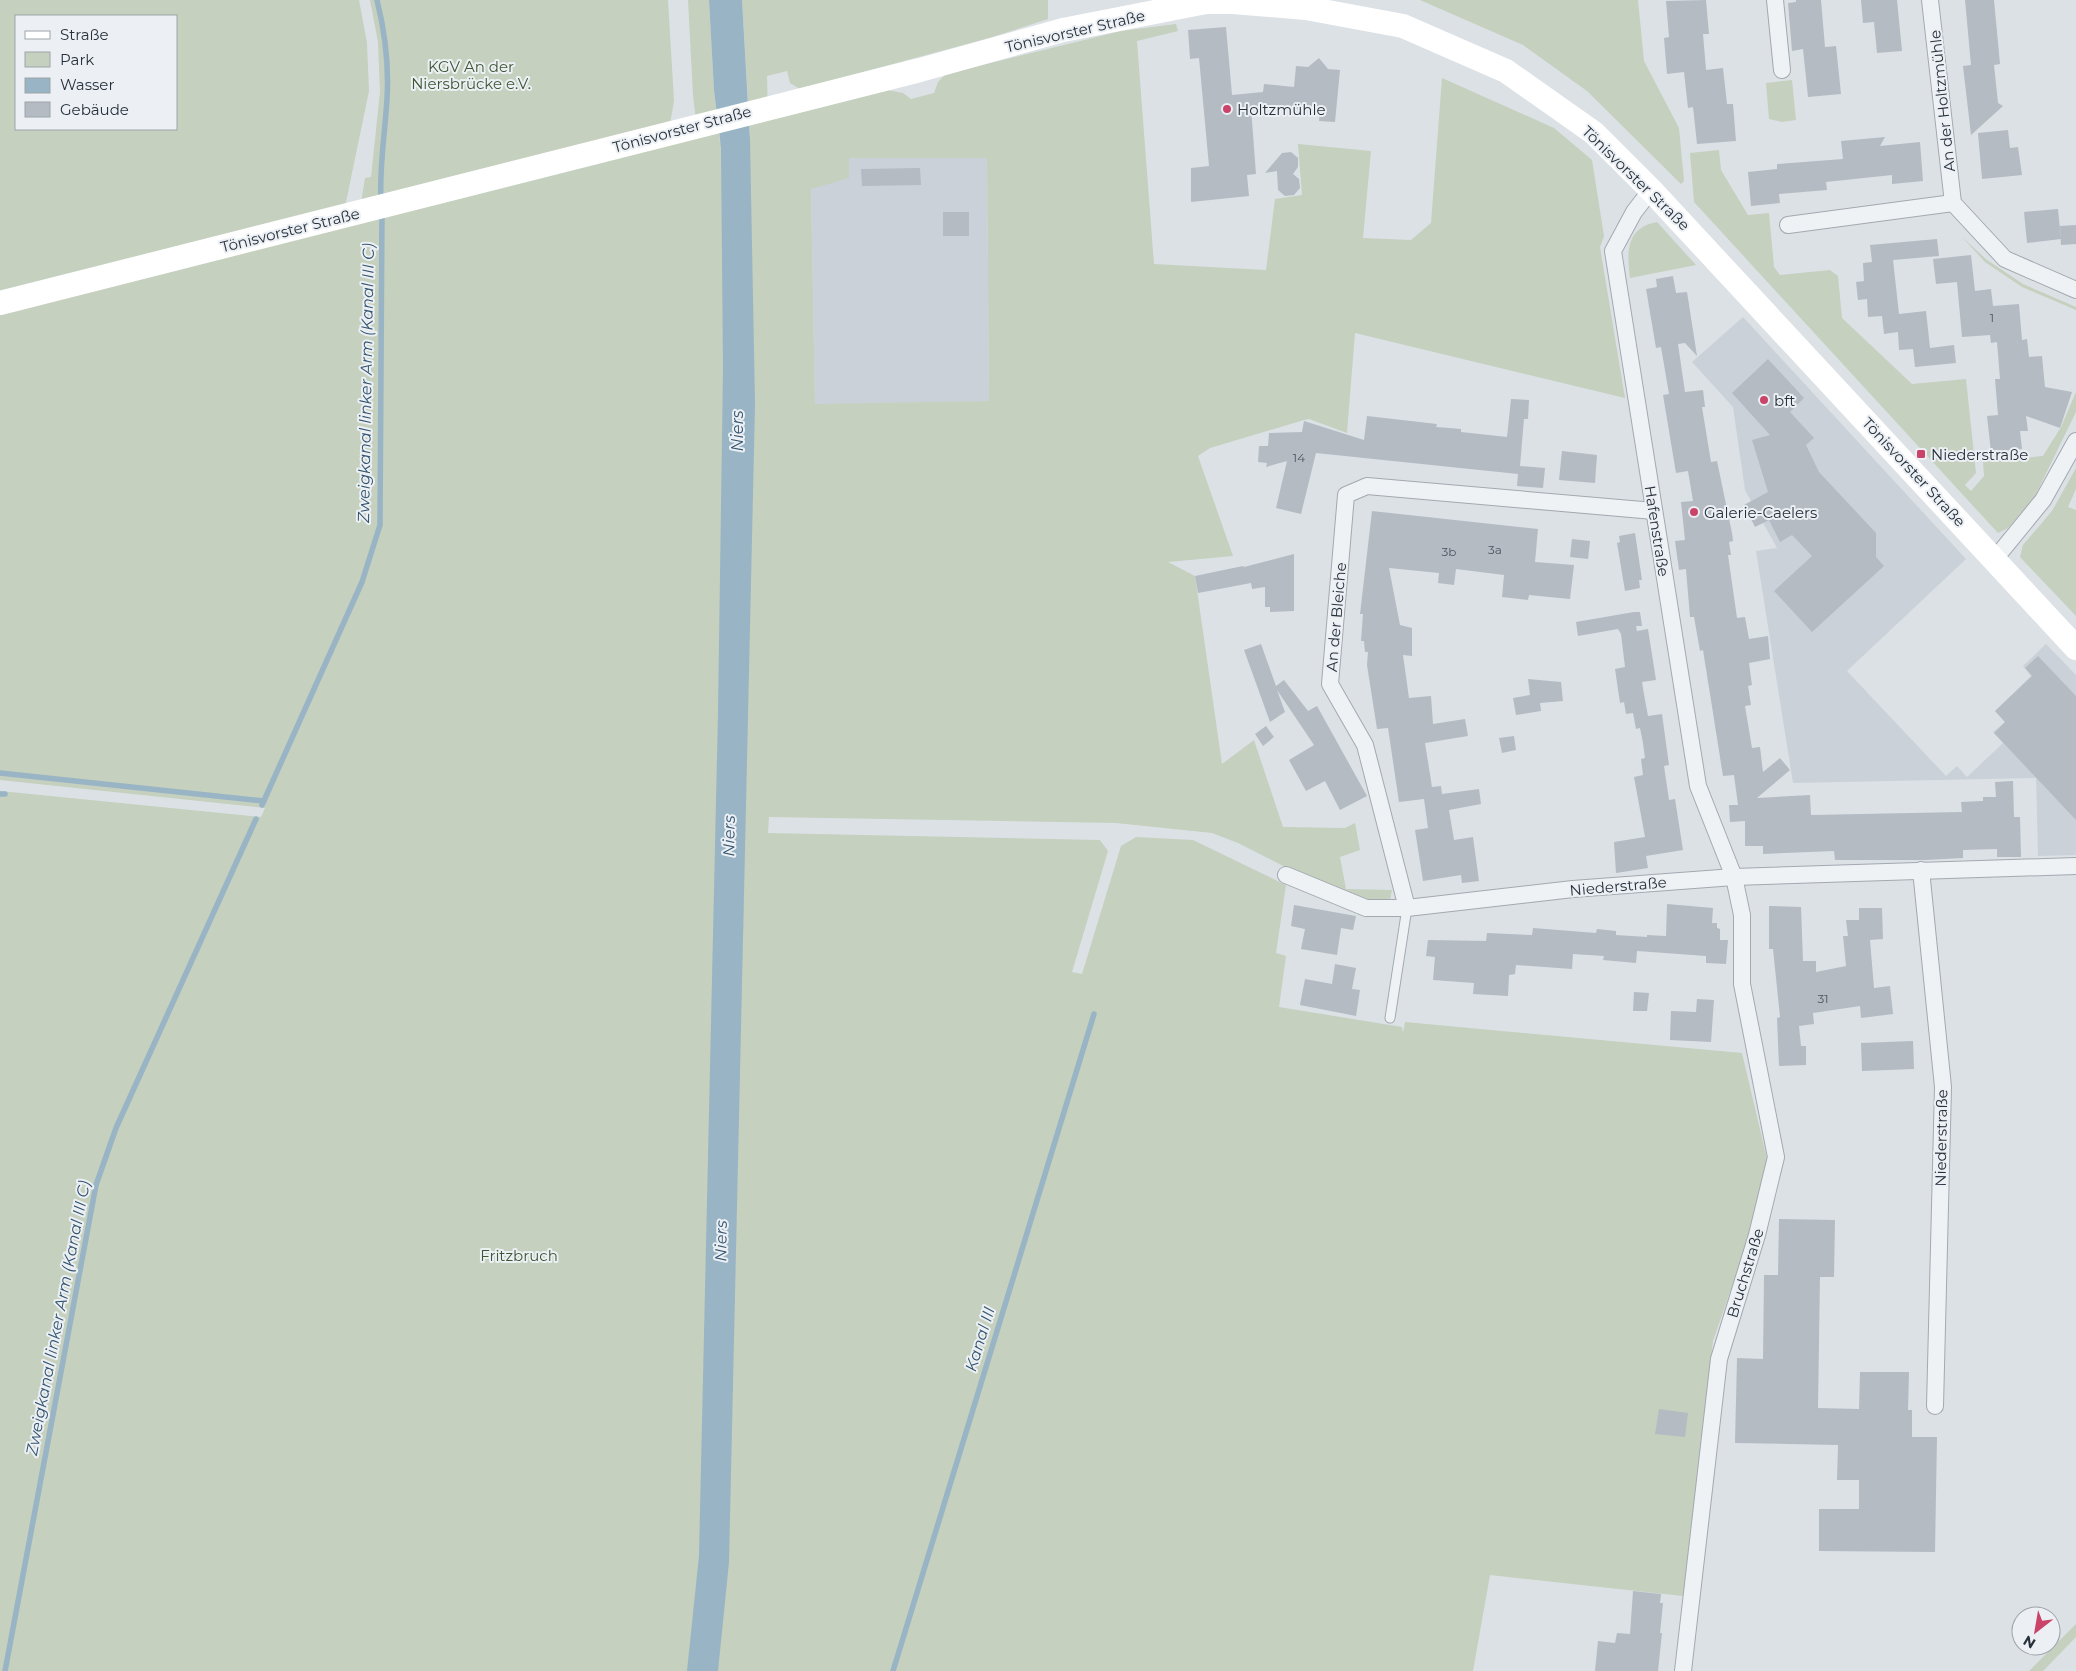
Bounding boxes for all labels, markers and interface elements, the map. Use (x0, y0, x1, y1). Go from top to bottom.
street label: Tönisvorster Straße (1003, 6, 1147, 56)
legend (15, 15, 178, 130)
text: Straße (60, 25, 109, 44)
street label: An der Holtzmühle (1925, 29, 1959, 173)
text: Park (60, 50, 94, 69)
park label: KGV An der Niersbrücke e.V. (411, 57, 531, 93)
text: Wasser (60, 75, 114, 94)
text: Gebäude (60, 100, 129, 119)
place label: Holtzmühle (1237, 100, 1326, 119)
street label: Tönisvorster Straße (611, 101, 753, 157)
marker: Holtzmühle (1221, 103, 1233, 115)
street label: Tönisvorster Straße (1578, 122, 1694, 234)
street label: Tönisvorster Straße (219, 204, 361, 256)
water label: Zweigkanal linker Arm (Kanal III C) (354, 243, 378, 524)
house number: 1 (1990, 310, 1994, 325)
place label: bft (1774, 391, 1795, 410)
marker: bft (1758, 394, 1770, 406)
water label: Niers (728, 410, 747, 452)
street label: Tönisvorster Straße (1858, 413, 1970, 531)
place label: Niederstraße (1931, 445, 2028, 464)
marker: Niederstraße (1915, 448, 1927, 460)
house number: 14 (1293, 450, 1305, 465)
street label: Hafenstraße (1640, 484, 1674, 578)
place label: Galerie-Caelers (1704, 503, 1817, 522)
marker: Galerie-Caelers (1688, 506, 1700, 518)
house number: 3a (1488, 542, 1502, 557)
house number: 3b (1442, 544, 1456, 559)
street label: An der Bleiche (1322, 561, 1350, 673)
water label: Niers (719, 815, 739, 857)
street label: Niederstraße (1569, 872, 1667, 900)
house number: 31 (1817, 991, 1829, 1006)
street label: Niederstraße (1931, 1089, 1951, 1187)
water label: Zweigkanal linker Arm (Kanal III C) (22, 1179, 94, 1458)
water label: Niers (711, 1220, 731, 1262)
street label: Bruchstraße (1722, 1226, 1768, 1320)
park label: Fritzbruch (480, 1246, 558, 1265)
water label: Kanal III (961, 1304, 999, 1374)
north arrow (2011, 1606, 2061, 1656)
text: N (2020, 1632, 2039, 1653)

